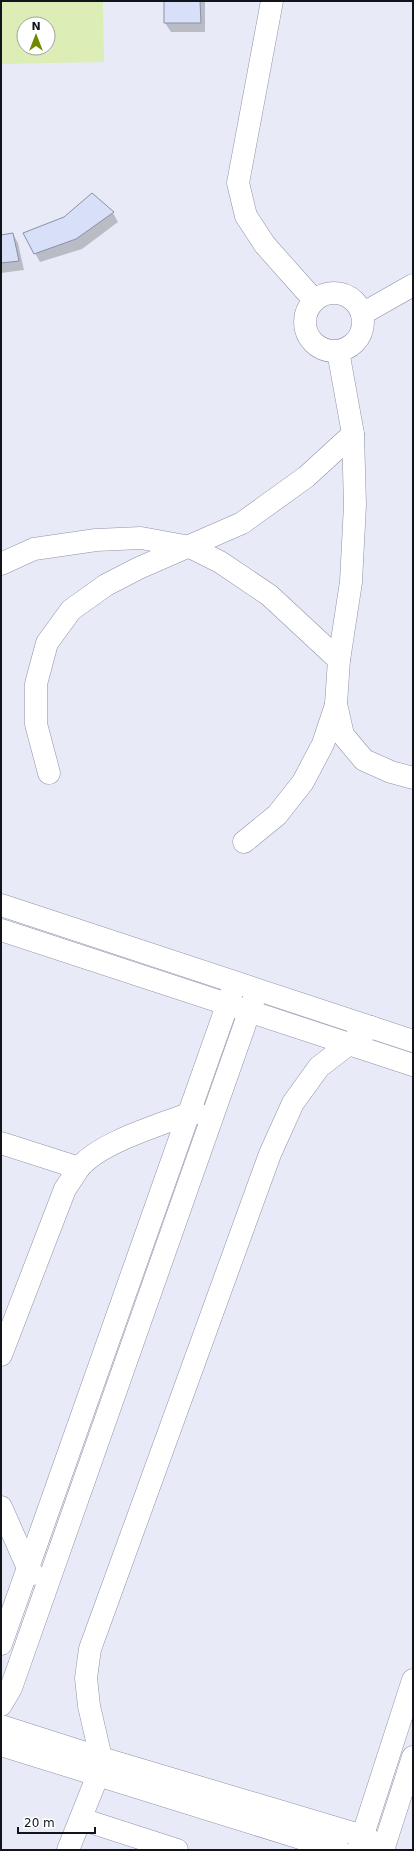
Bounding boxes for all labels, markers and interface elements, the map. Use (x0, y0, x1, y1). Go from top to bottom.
north arrow (16, 16, 56, 56)
text: N (31, 20, 41, 33)
scale bar (18, 1809, 95, 1835)
text: 20 m (24, 1816, 55, 1830)

